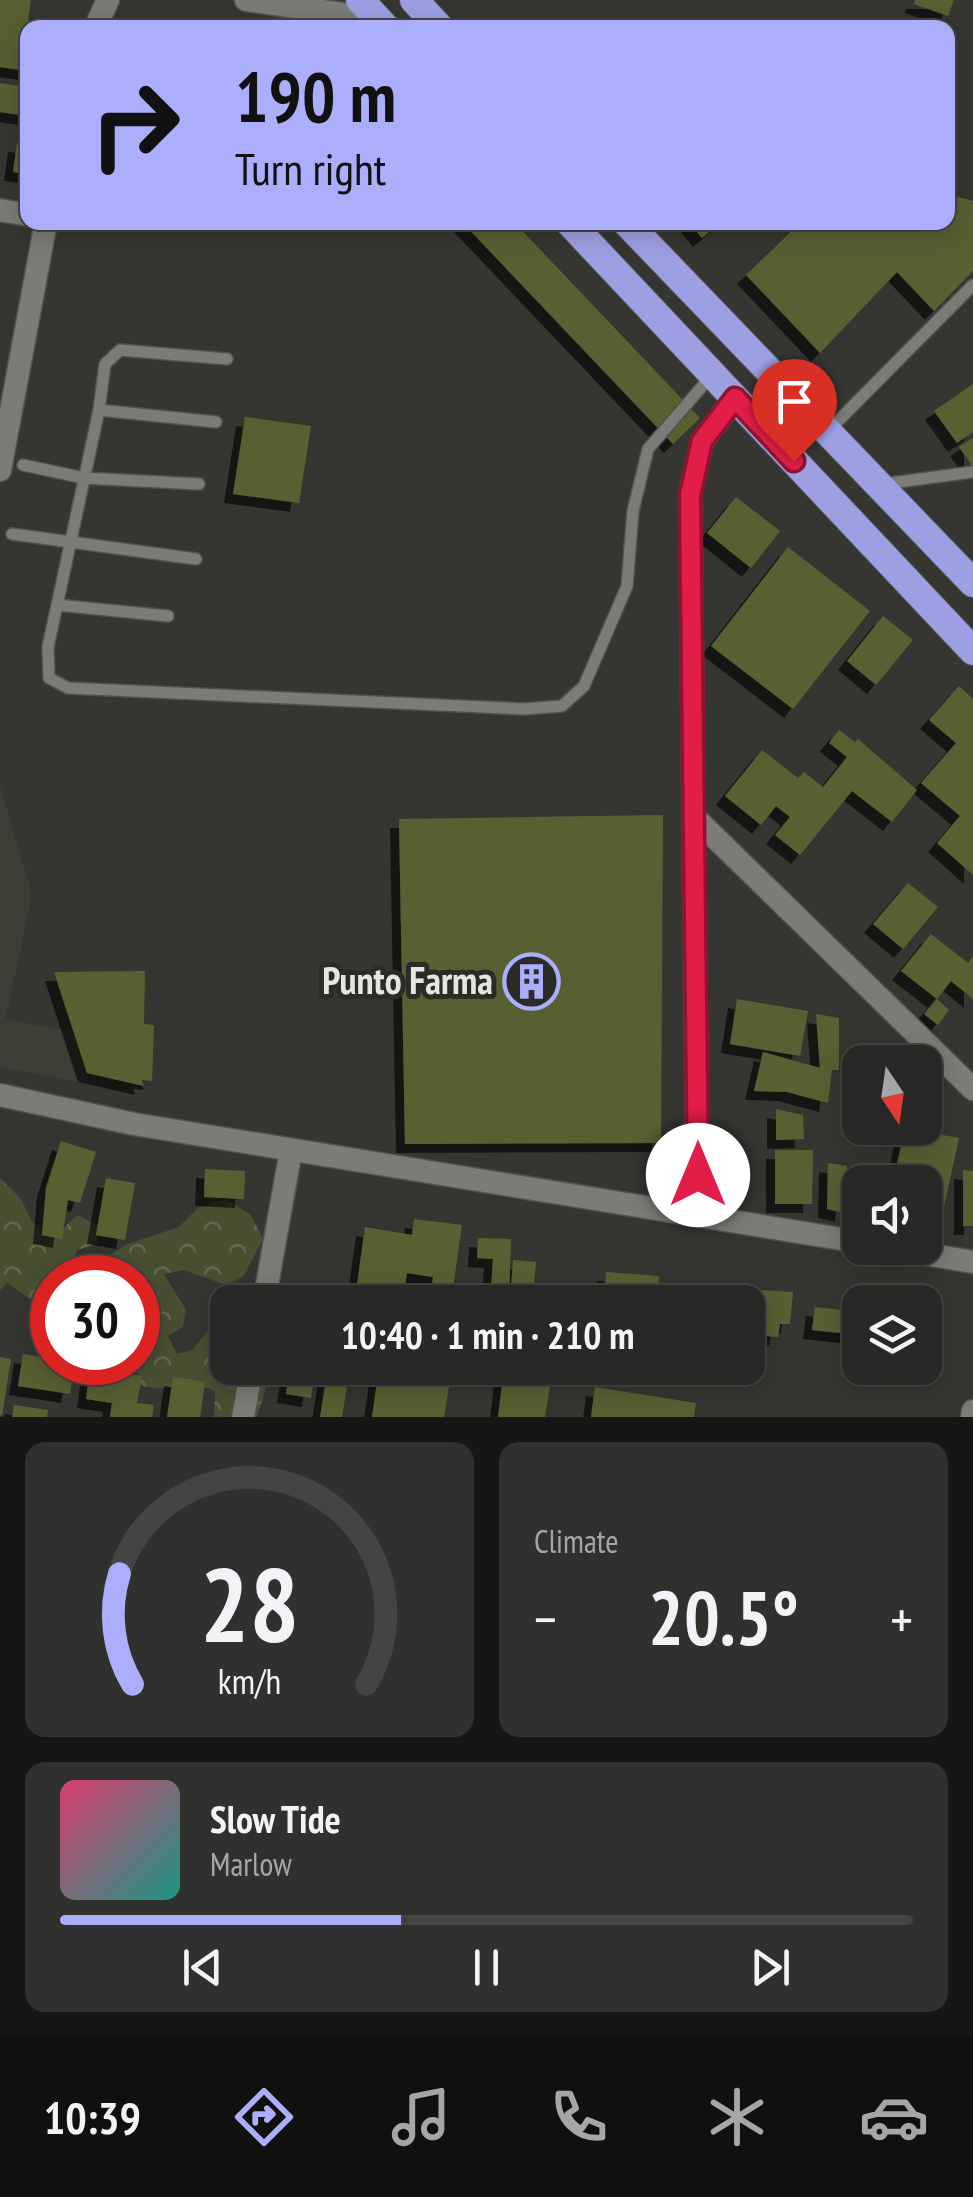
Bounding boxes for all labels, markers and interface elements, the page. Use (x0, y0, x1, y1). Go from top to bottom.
text: 190 m (235, 51, 396, 141)
icon: right (70, 60, 200, 190)
text: Turn right (235, 139, 386, 197)
pin (752, 359, 837, 462)
icon: arrive (767, 374, 822, 429)
building icon: Punto Farma (502, 951, 562, 1011)
place label: Punto Farma (322, 955, 493, 1004)
north arrow (842, 1045, 942, 1145)
map controls (842, 1045, 942, 1385)
position arrow (646, 1123, 750, 1227)
button: sound (842, 1165, 942, 1265)
speed limit sign: 30 (30, 1255, 160, 1385)
button: layers (842, 1285, 942, 1385)
text: 10:40 · 1 min · 210 m (341, 1310, 634, 1359)
text: Climate (534, 1520, 618, 1562)
text: 28 (200, 1536, 299, 1671)
text: 20.5° (648, 1569, 799, 1666)
text: − (534, 1583, 557, 1654)
text: + (890, 1583, 913, 1654)
text: km/h (218, 1658, 281, 1704)
text: Slow Tide (210, 1794, 341, 1843)
text: Marlow (210, 1843, 292, 1885)
icon: previous (175, 1940, 230, 1995)
icon: pause (459, 1940, 514, 1995)
icon: next (743, 1940, 798, 1995)
icon: directions (229, 2082, 299, 2152)
icon: music (386, 2082, 456, 2152)
icon: phone (544, 2082, 614, 2152)
icon: climate (702, 2082, 772, 2152)
icon: car (859, 2082, 929, 2152)
text: 10:39 (44, 2088, 141, 2146)

